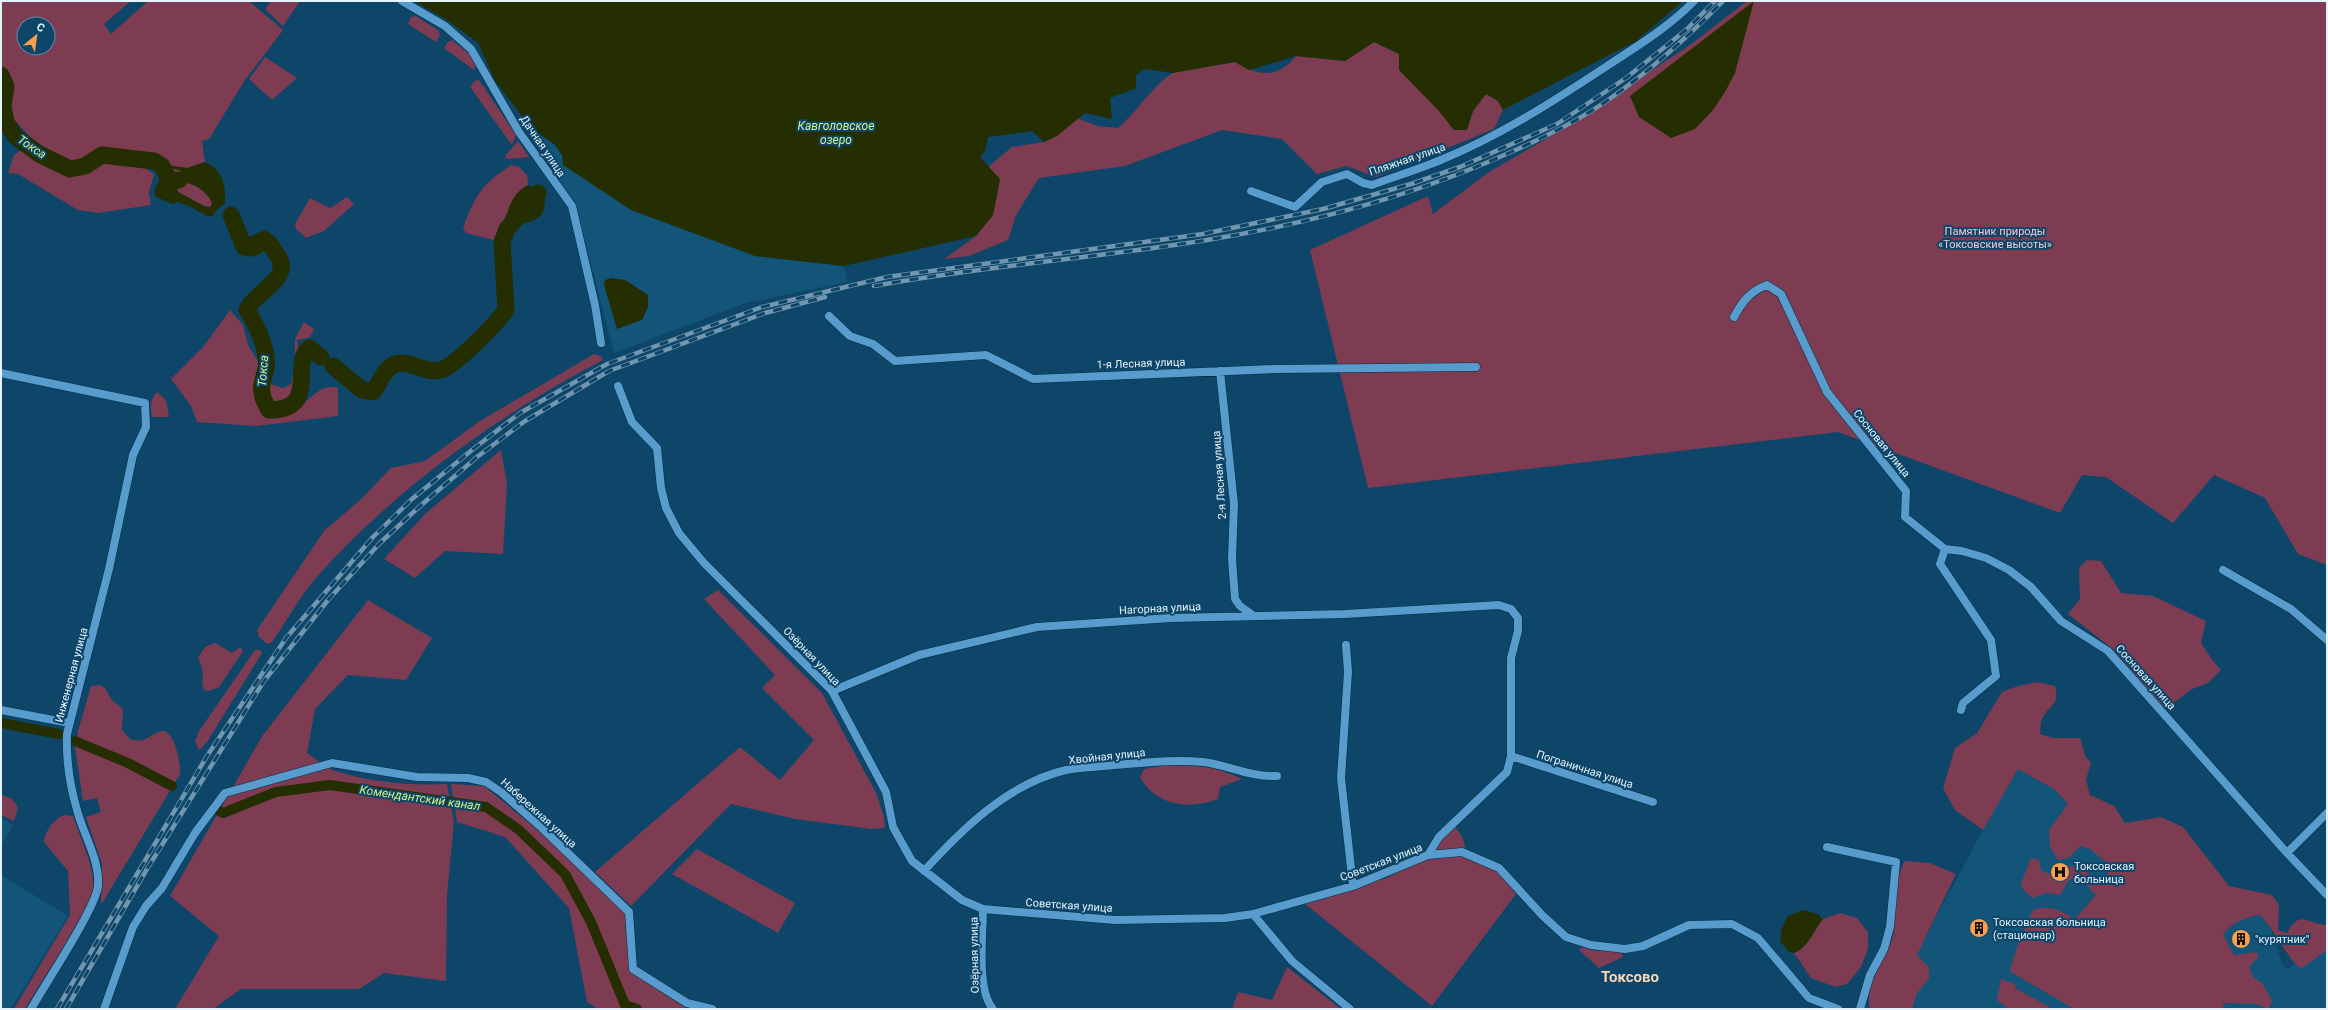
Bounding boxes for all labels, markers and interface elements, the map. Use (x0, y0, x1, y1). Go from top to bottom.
north arrow (16, 16, 56, 56)
text: С (34, 20, 47, 35)
street label: Дачная улица (517, 113, 568, 180)
water label: Кавголовское озеро (798, 119, 874, 147)
water label: Токса (15, 132, 49, 162)
street label: Пляжная улица (1367, 140, 1447, 179)
park label: Памятник природы «Токсовские высоты» (1938, 225, 2052, 251)
water label: Токса (255, 355, 271, 387)
street label: 1-я Лесная улица (1096, 355, 1186, 372)
street label: Сосновая улица (1850, 407, 1913, 480)
street label: 2-я Лесная улица (1210, 430, 1229, 520)
street label: Нагорная улица (1119, 600, 1201, 617)
street label: Озёрная улица (780, 624, 843, 688)
street label: Инженерная улица (53, 626, 90, 724)
street label: Сосновая улица (2113, 642, 2178, 713)
street label: Хвойная улица (1068, 746, 1146, 767)
street label: Пограничная улица (1535, 748, 1635, 791)
street label: Набережная улица (498, 776, 579, 851)
water label: Комендантский канал (359, 783, 482, 813)
street label: Советская улица (1338, 841, 1424, 884)
place label: Токсовская больница (2074, 860, 2134, 886)
hospital icon: Токсовская больница (2049, 861, 2071, 883)
street label: Советская улица (1025, 896, 1113, 915)
place label: Токсовская больница (стационар) (1993, 916, 2106, 942)
street label: Озёрная улица (967, 917, 982, 993)
building icon: Токсовская больница (стационар) (1968, 917, 1990, 939)
building icon: "курятник" (2230, 928, 2252, 950)
place label: "курятник" (2255, 933, 2309, 946)
district label: Токсово (1601, 968, 1659, 986)

